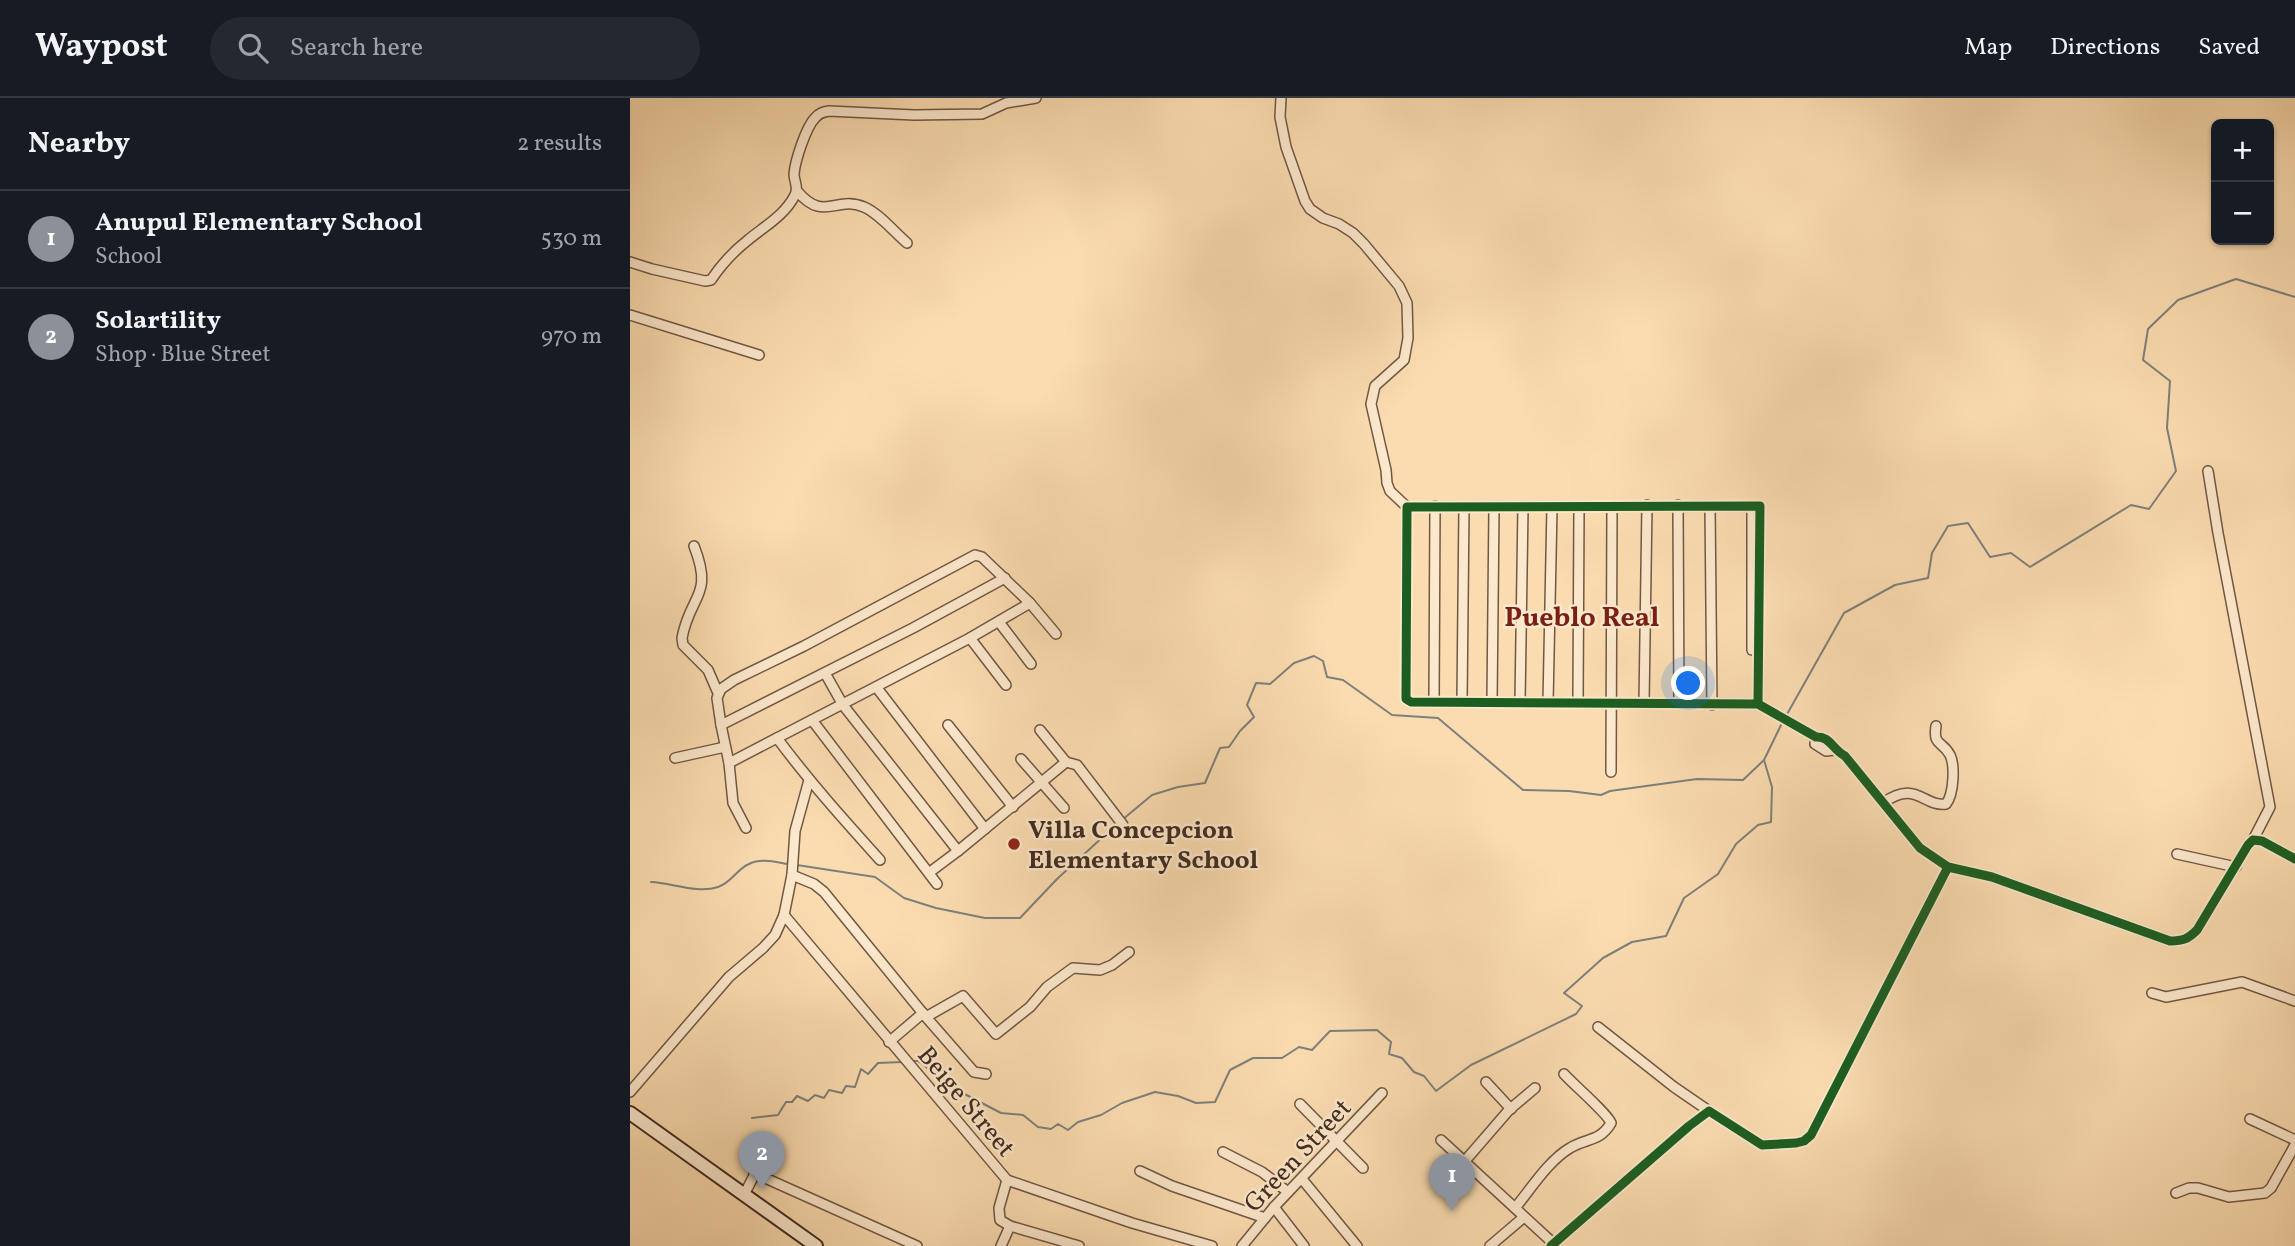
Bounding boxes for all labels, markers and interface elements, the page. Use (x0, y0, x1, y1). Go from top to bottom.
search box (210, 17, 700, 80)
text: Waypost (35, 25, 168, 71)
icon: search (234, 29, 272, 67)
text: Search here (290, 30, 423, 66)
text: Map (1964, 31, 2012, 65)
text: Directions (2050, 31, 2160, 65)
text: Saved (2198, 31, 2260, 65)
map controls (2211, 119, 2274, 245)
button: + (2211, 119, 2274, 182)
text: Nearby (28, 123, 130, 165)
text: 2 results (517, 128, 602, 160)
button: − (2211, 182, 2274, 245)
text: Anupul Elementary School (95, 205, 423, 241)
text: 1 (46, 223, 56, 255)
text: 530 m (541, 223, 602, 255)
text: School (95, 241, 162, 273)
text: Solartility (95, 303, 221, 339)
text: 2 (45, 321, 57, 353)
text: 970 m (541, 321, 602, 353)
text: Shop · Blue Street (95, 339, 271, 371)
district label: Pueblo Real (1504, 599, 1660, 638)
your location (1671, 666, 1705, 700)
place label: Villa Concepcion Elementary School (1028, 813, 1259, 879)
marker: Villa Concepcion Elementary School (1006, 836, 1022, 852)
street label: Beige Street (908, 1039, 1023, 1166)
street label: Green Street (1236, 1092, 1361, 1221)
pin: 2 (739, 1131, 785, 1189)
pin: 1 (1429, 1153, 1475, 1211)

